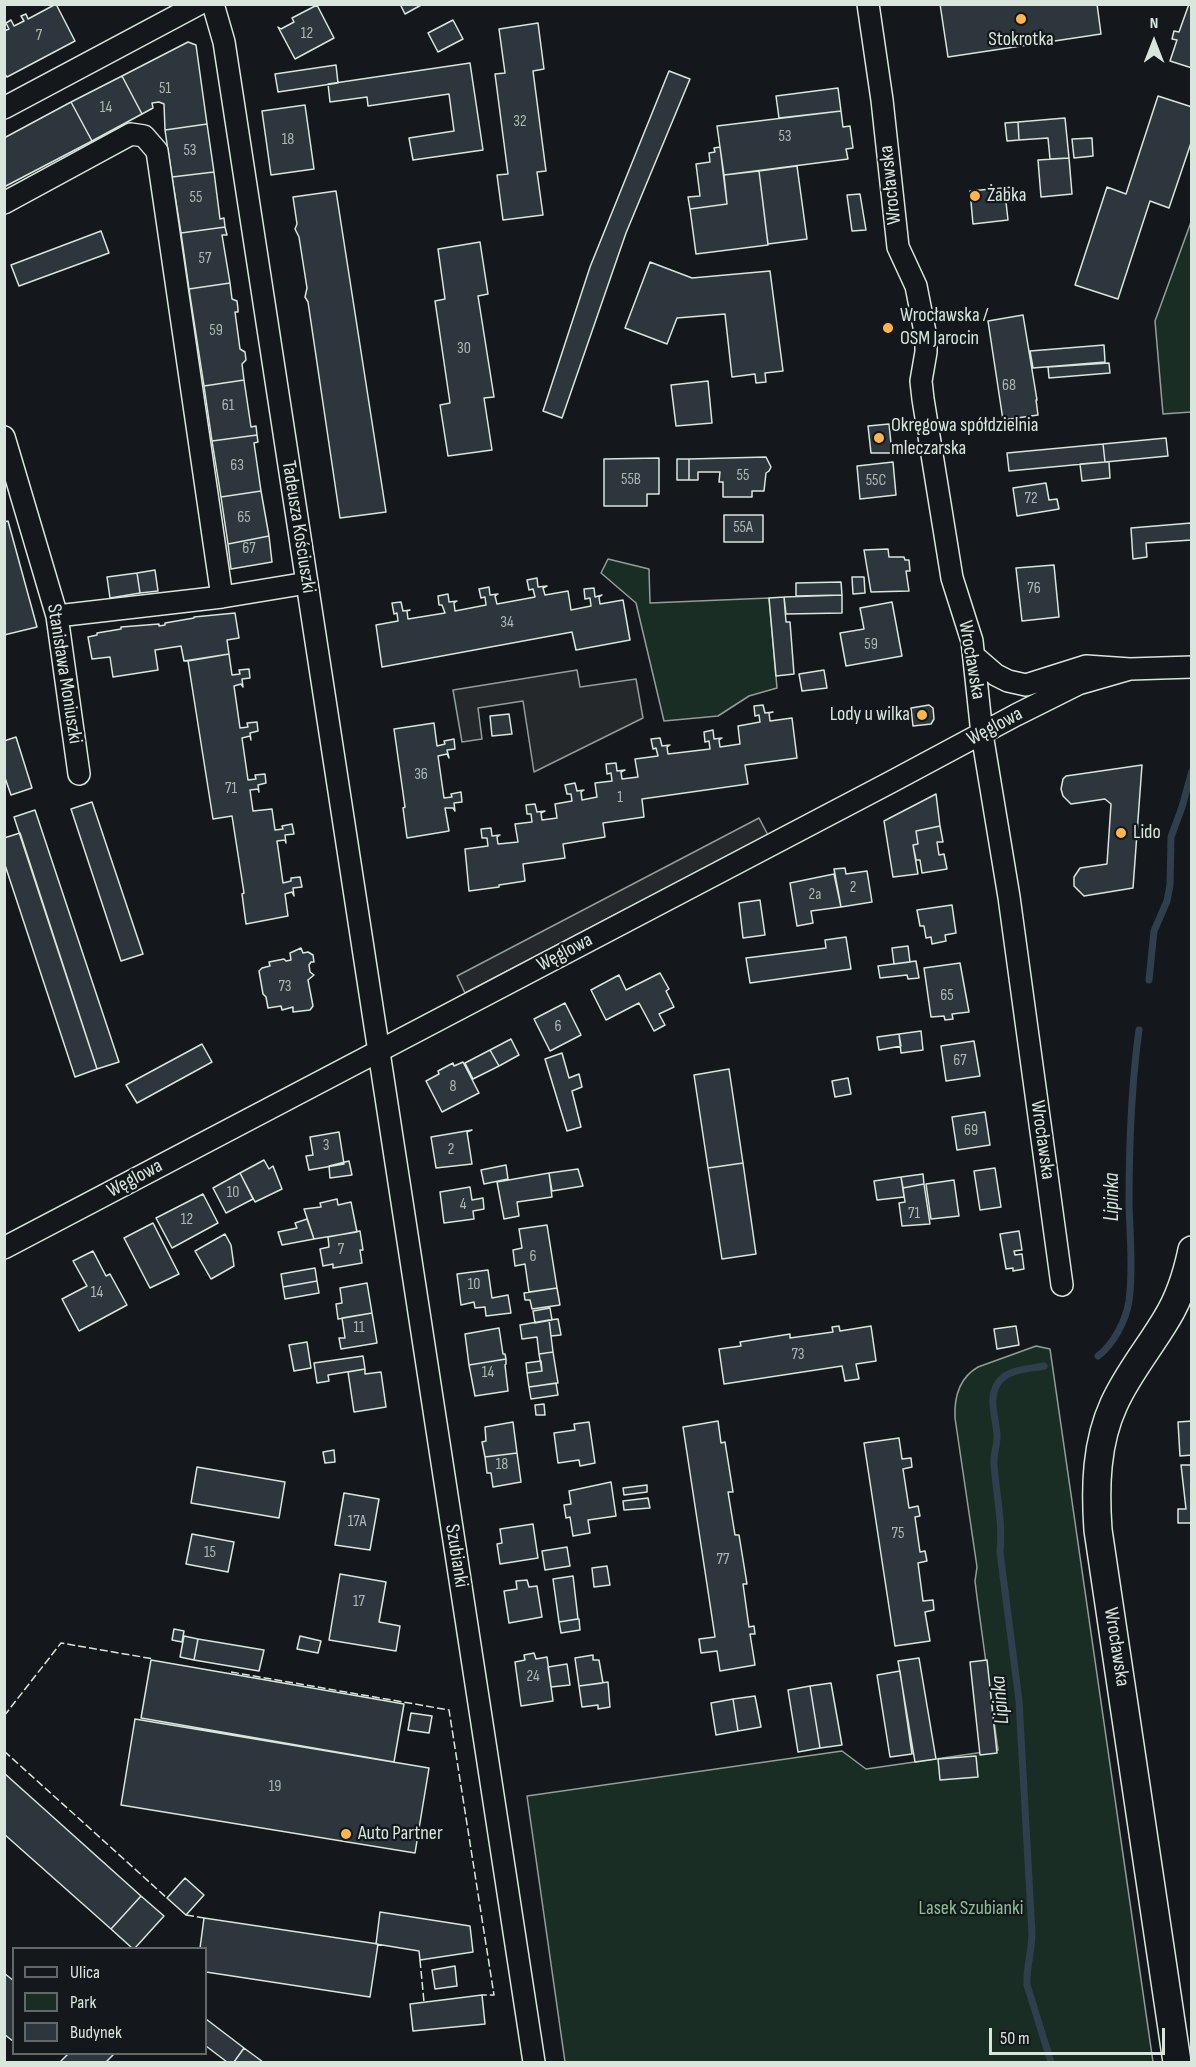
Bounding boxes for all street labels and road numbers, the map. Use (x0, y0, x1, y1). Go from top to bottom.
street label: Wrocławska (875, 144, 907, 226)
street label: Tadeusza Kościuszki (276, 459, 320, 595)
street label: Stanisława Moniuszki (41, 602, 87, 746)
street label: Wrocławska (952, 619, 990, 701)
street label: Węglowa (963, 702, 1027, 752)
street label: Węglowa (533, 928, 597, 978)
street label: Wrocławska (1025, 1099, 1059, 1181)
street label: Węglowa (103, 1154, 167, 1204)
street label: Szubianki (439, 1523, 473, 1589)
street label: Wrocławska (1098, 1606, 1134, 1688)

